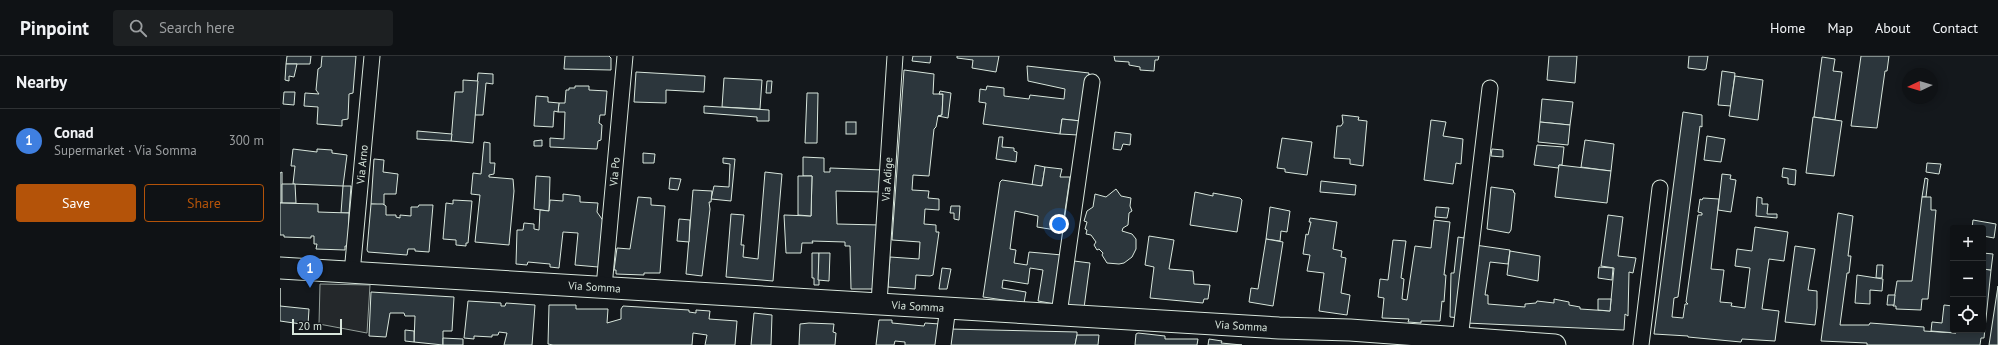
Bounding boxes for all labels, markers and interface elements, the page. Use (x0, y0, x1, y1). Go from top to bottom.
search box (113, 10, 393, 46)
text: Pinpoint (20, 16, 89, 40)
icon: search (127, 17, 149, 39)
text: Search here (159, 18, 235, 37)
text: Home (1770, 19, 1805, 37)
text: Map (1827, 19, 1853, 37)
text: About (1875, 19, 1911, 37)
text: Contact (1933, 19, 1978, 37)
north arrow (1902, 68, 1938, 104)
text: Nearby (16, 71, 67, 93)
text: Conad (54, 123, 94, 142)
text: 1 (25, 132, 33, 149)
text: 300 m (229, 132, 264, 149)
text: Supermarket · Via Somma (54, 142, 197, 159)
street label: Via Arno (353, 144, 371, 186)
street label: Via Po (606, 156, 623, 188)
street label: Via Adige (879, 156, 895, 203)
button: Save (16, 184, 136, 222)
button: Share (144, 184, 264, 222)
your location (1049, 214, 1069, 234)
map controls (1950, 225, 1986, 333)
button: + (1950, 225, 1986, 261)
pin: 1 (297, 255, 323, 288)
button: − (1950, 261, 1986, 297)
street label: Via Somma (567, 278, 621, 295)
button: locate (1950, 297, 1986, 333)
street label: Via Somma (890, 298, 945, 315)
scale bar (292, 317, 342, 336)
street label: Via Somma (1214, 317, 1268, 334)
text: 20 m (298, 319, 322, 333)

